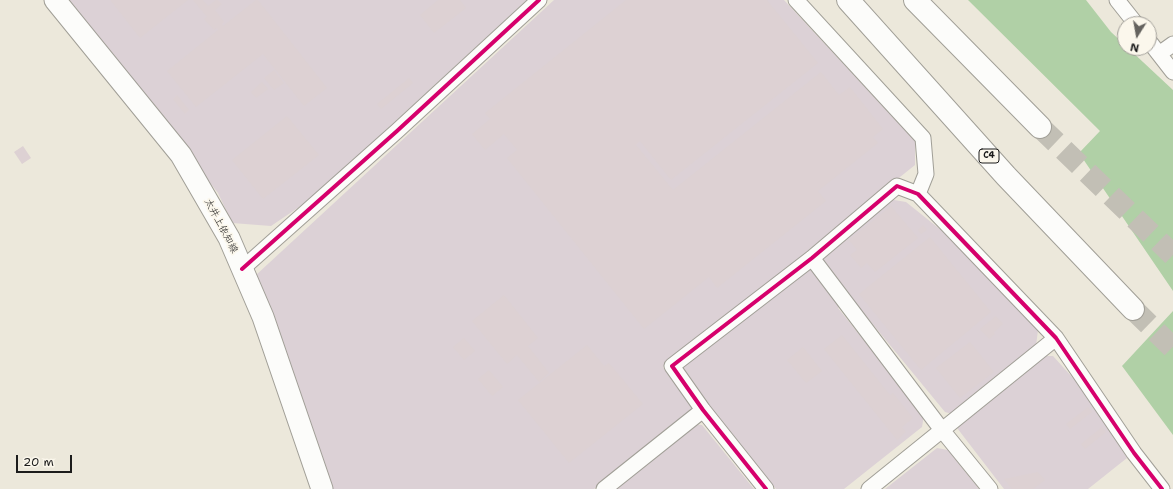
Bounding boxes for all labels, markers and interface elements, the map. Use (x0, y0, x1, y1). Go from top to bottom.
north arrow (1117, 16, 1157, 56)
text: N (1129, 39, 1141, 55)
road number: C4 (979, 149, 999, 163)
street label: 太井上依知線 (202, 197, 240, 255)
scale bar (18, 447, 74, 473)
text: 20 m (23, 454, 54, 470)

